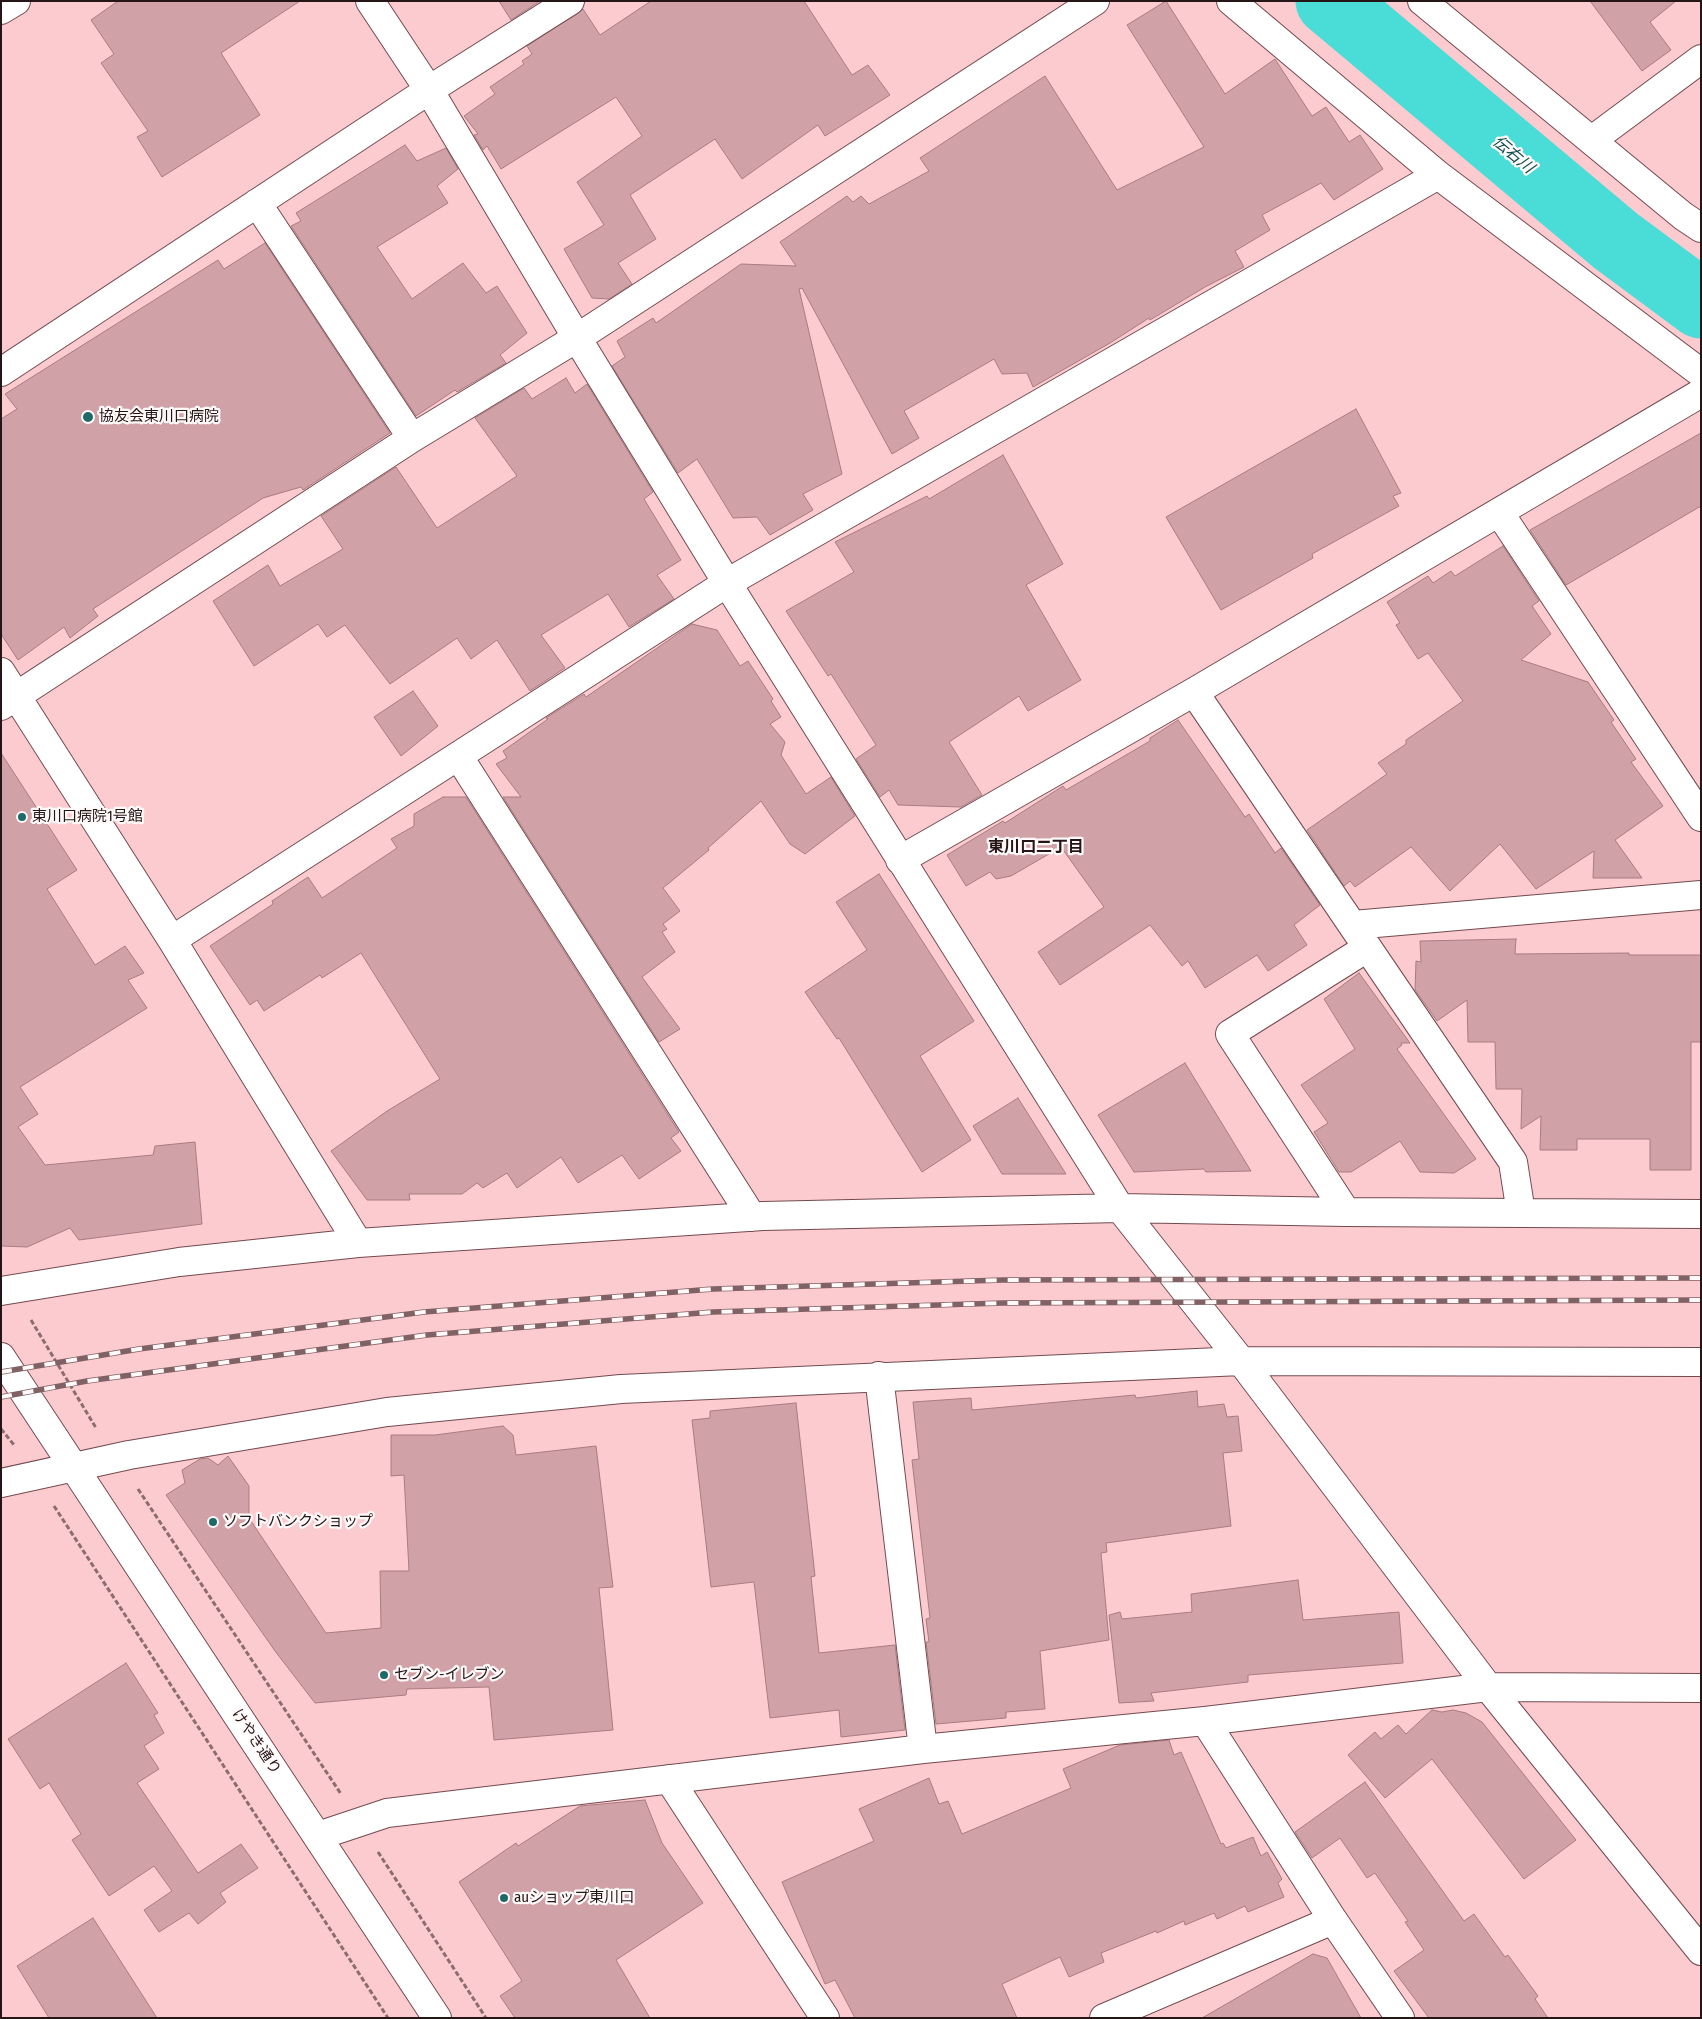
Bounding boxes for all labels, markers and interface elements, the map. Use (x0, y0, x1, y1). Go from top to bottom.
water label: 伝右川 (1488, 132, 1538, 178)
place label: 協友会東川口病院 (99, 408, 219, 426)
marker: 協友会東川口病院 (81, 410, 95, 424)
place label: 東川口病院1号館 (32, 808, 143, 826)
marker: 東川口病院1号館 (16, 811, 28, 823)
district label: 東川口二丁目 (988, 838, 1084, 858)
place label: ソフトバンクショップ (223, 1513, 373, 1531)
marker: ソフトバンクショップ (207, 1516, 219, 1528)
place label: セブン-イレブン (394, 1666, 505, 1684)
marker: セブン-イレブン (378, 1669, 390, 1681)
street label: けやき通り (228, 1706, 284, 1778)
place label: auショップ東川口 (514, 1889, 634, 1907)
marker: auショップ東川口 (498, 1892, 510, 1904)

